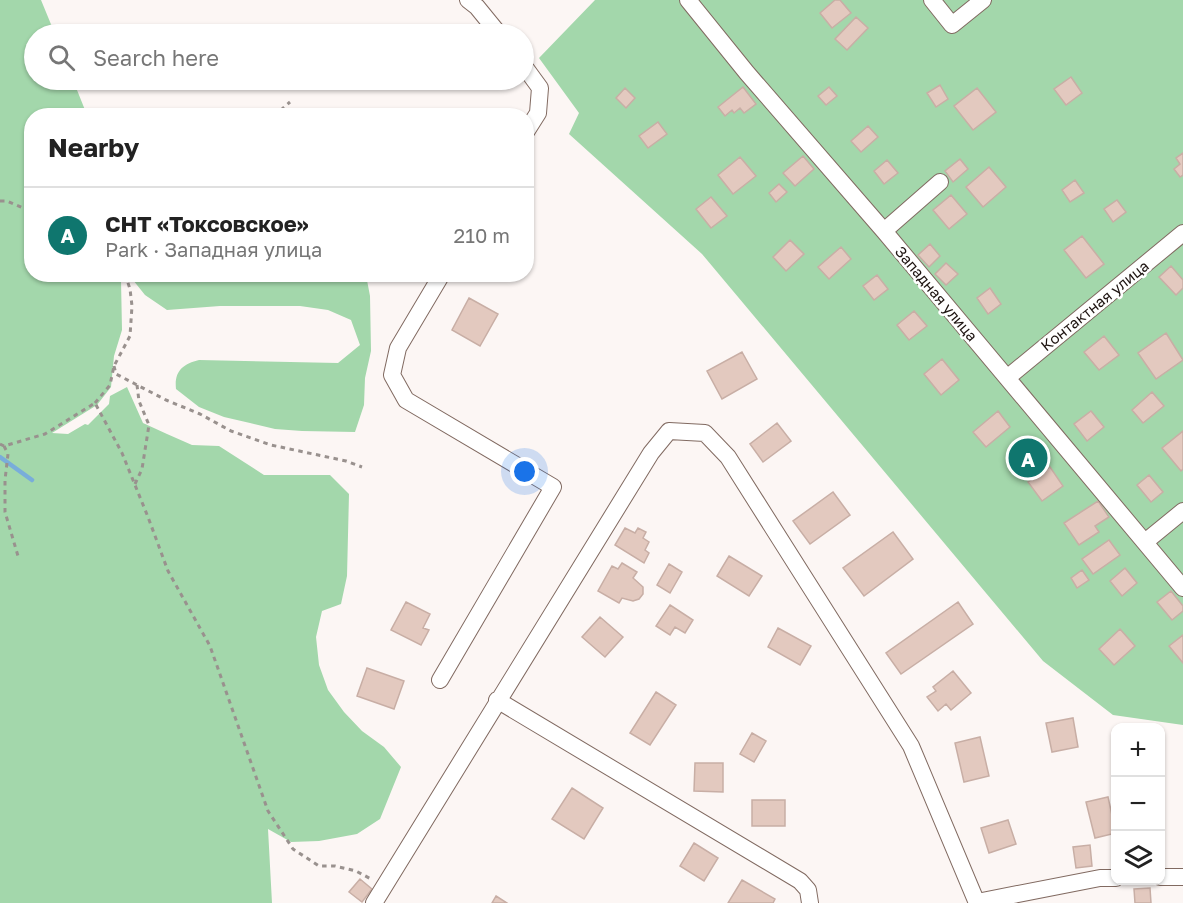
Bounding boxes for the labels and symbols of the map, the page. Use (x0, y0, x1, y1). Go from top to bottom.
street label: Западная улица (892, 242, 982, 345)
street label: Контактная улица (1037, 256, 1152, 354)
pin: A (1008, 436, 1048, 480)
your location (510, 457, 539, 486)

